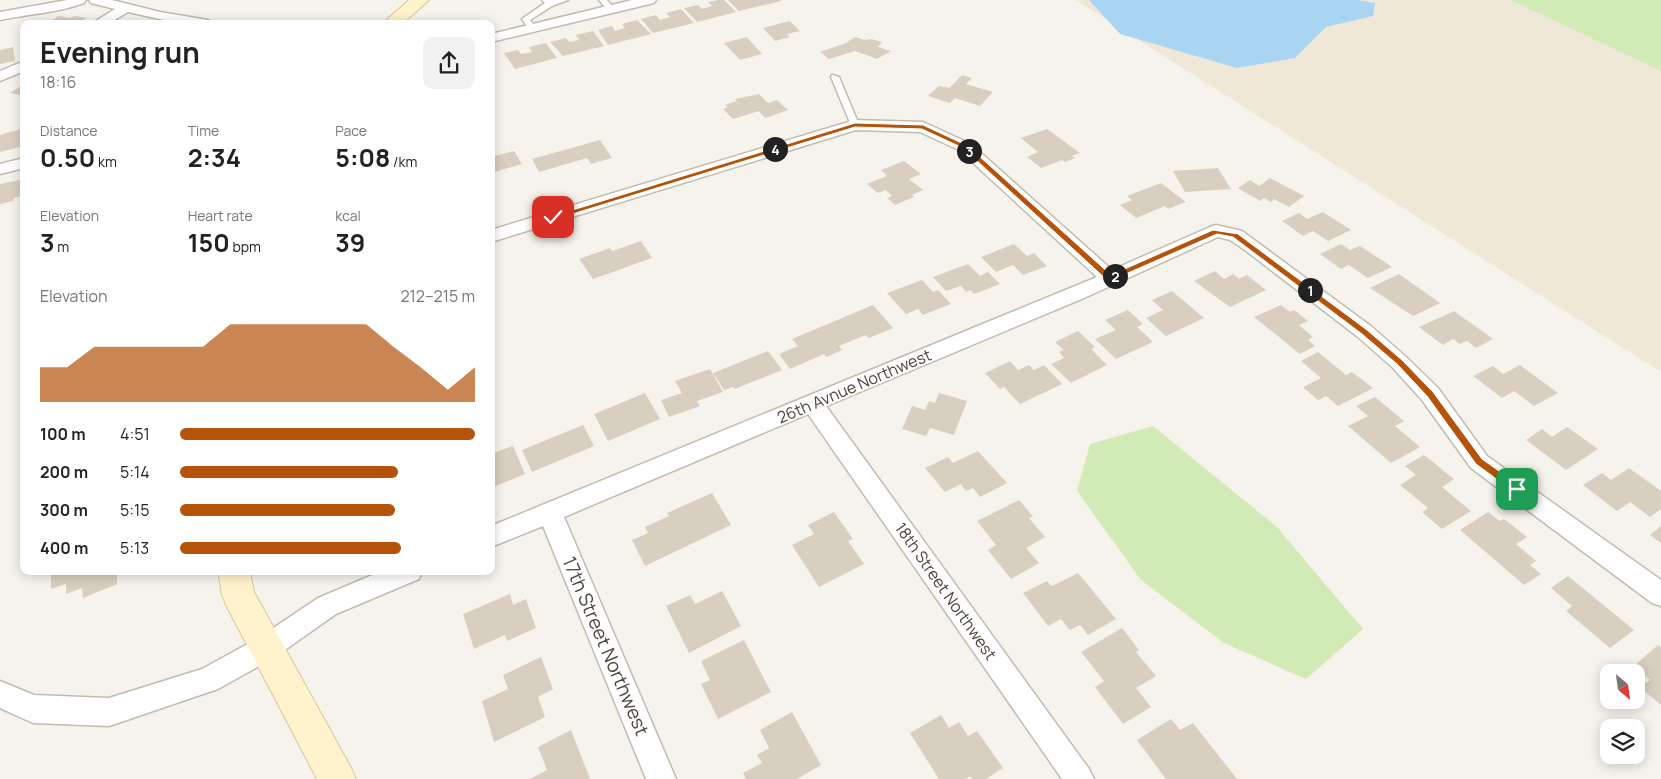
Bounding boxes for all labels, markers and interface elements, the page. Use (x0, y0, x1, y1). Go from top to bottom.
text: Evening run (40, 33, 200, 71)
button: share (423, 37, 475, 89)
text: 18:16 (40, 71, 76, 93)
text: Distance (40, 121, 97, 140)
text: Time (188, 121, 219, 140)
text: Pace (335, 121, 367, 140)
pin: 4 (762, 136, 788, 162)
pin: 3 (956, 138, 982, 164)
text: 0.50 (40, 140, 95, 175)
text: 2:34 (188, 140, 241, 175)
text: 5:08 (335, 140, 390, 175)
text: 4 (771, 140, 780, 159)
text: 3 (965, 142, 974, 161)
text: km (95, 152, 117, 171)
text: /km (390, 152, 417, 171)
pin (532, 196, 574, 238)
icon: check (539, 203, 567, 231)
text: Elevation (40, 206, 99, 225)
text: Heart rate (188, 206, 253, 225)
text: kcal (335, 206, 361, 225)
text: 3 (40, 225, 55, 260)
text: 150 (188, 225, 230, 260)
text: 39 (335, 225, 365, 260)
text: m (55, 237, 69, 256)
text: bpm (230, 237, 261, 256)
pin: 2 (1102, 264, 1128, 288)
text: 2 (1111, 267, 1120, 286)
pin: 1 (1298, 278, 1322, 302)
text: 1 (1307, 281, 1314, 300)
text: Elevation (40, 285, 108, 307)
text: 212–215 m (401, 285, 475, 307)
street label: 26th Avnue Northwest (774, 344, 934, 428)
text: 100 m (40, 423, 86, 445)
text: 4:51 (120, 423, 150, 445)
text: 200 m (40, 461, 88, 483)
text: 5:14 (120, 461, 150, 483)
pin (1496, 468, 1538, 510)
icon: arrive (1503, 475, 1531, 503)
text: 300 m (40, 499, 88, 521)
text: 5:15 (120, 499, 150, 521)
street label: 18th Street Northwest (890, 518, 1002, 664)
text: 400 m (40, 537, 88, 559)
text: 5:13 (120, 537, 149, 559)
street label: 17th Street Northwest (556, 552, 656, 740)
north arrow (1600, 664, 1645, 709)
map controls (1600, 664, 1645, 764)
button: layers (1600, 719, 1645, 764)

